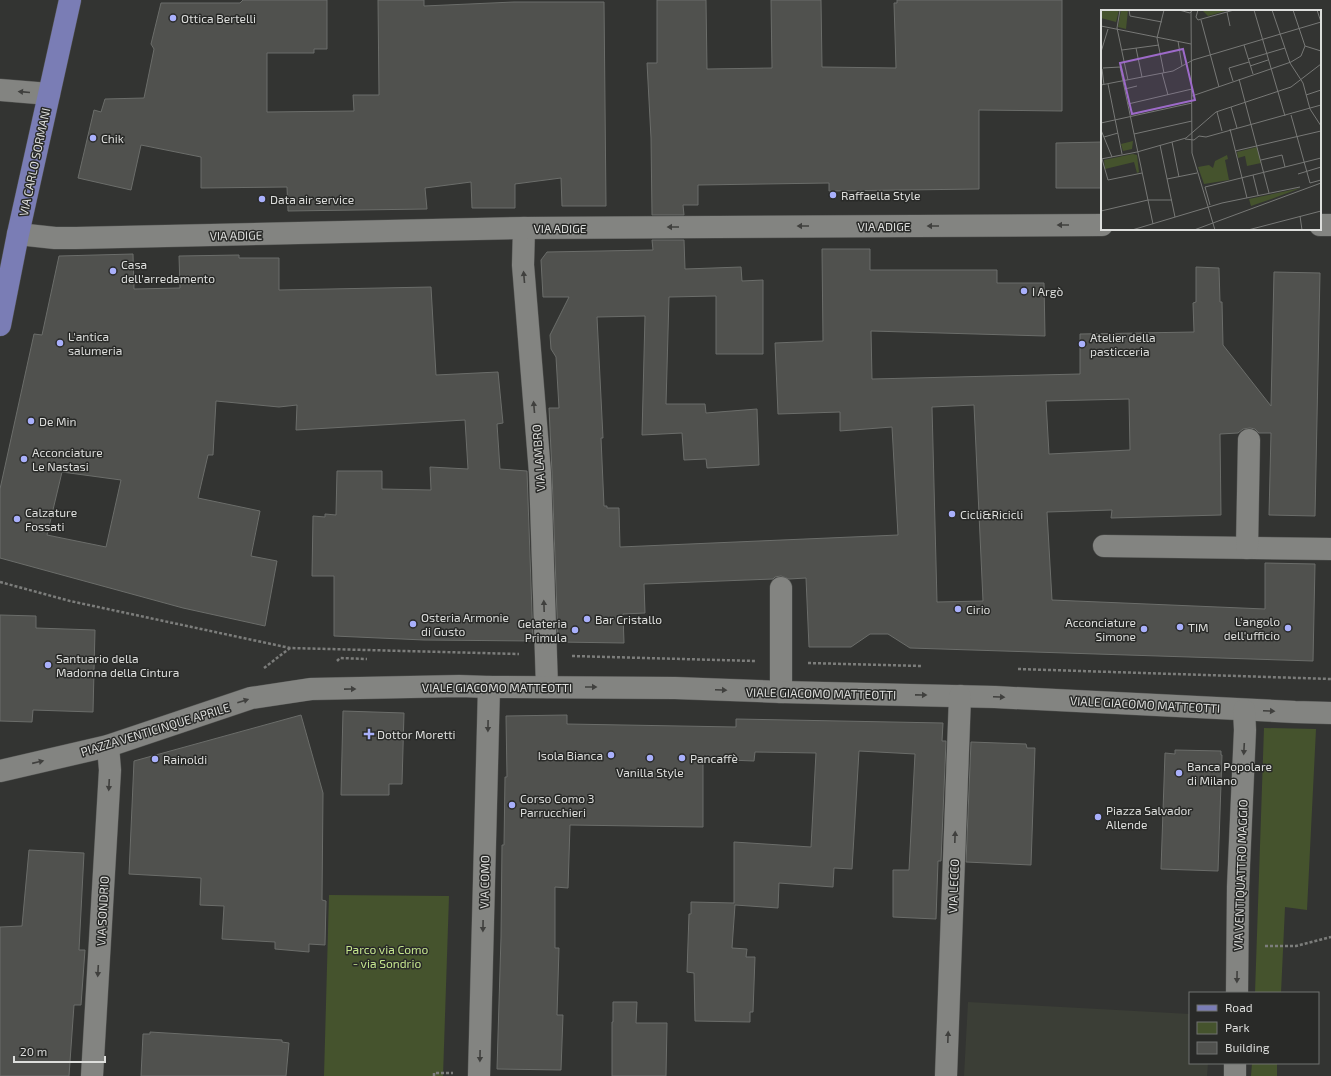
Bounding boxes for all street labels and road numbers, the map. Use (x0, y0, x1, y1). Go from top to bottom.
street label: VIA CARLO SORMANI (16, 107, 52, 217)
street label: VIA ADIGE (858, 219, 911, 233)
street label: VIA ADIGE (534, 221, 587, 235)
street label: VIA ADIGE (209, 228, 263, 242)
street label: VIA LAMBRO (529, 424, 547, 492)
street label: VIALE GIACOMO MATTEOTTI (422, 680, 572, 694)
street label: VIALE GIACOMO MATTEOTTI (746, 685, 896, 701)
street label: VIALE GIACOMO MATTEOTTI (1070, 693, 1220, 715)
street label: PIAZZA VENTICINQUE APRILE (79, 700, 232, 759)
street label: VIA VENTIQUATTRO MAGGIO (1230, 799, 1251, 951)
street label: VIA COMO (477, 855, 491, 909)
street label: VIA LECCO (945, 858, 961, 914)
street label: VIA SONDRIO (93, 876, 111, 946)

